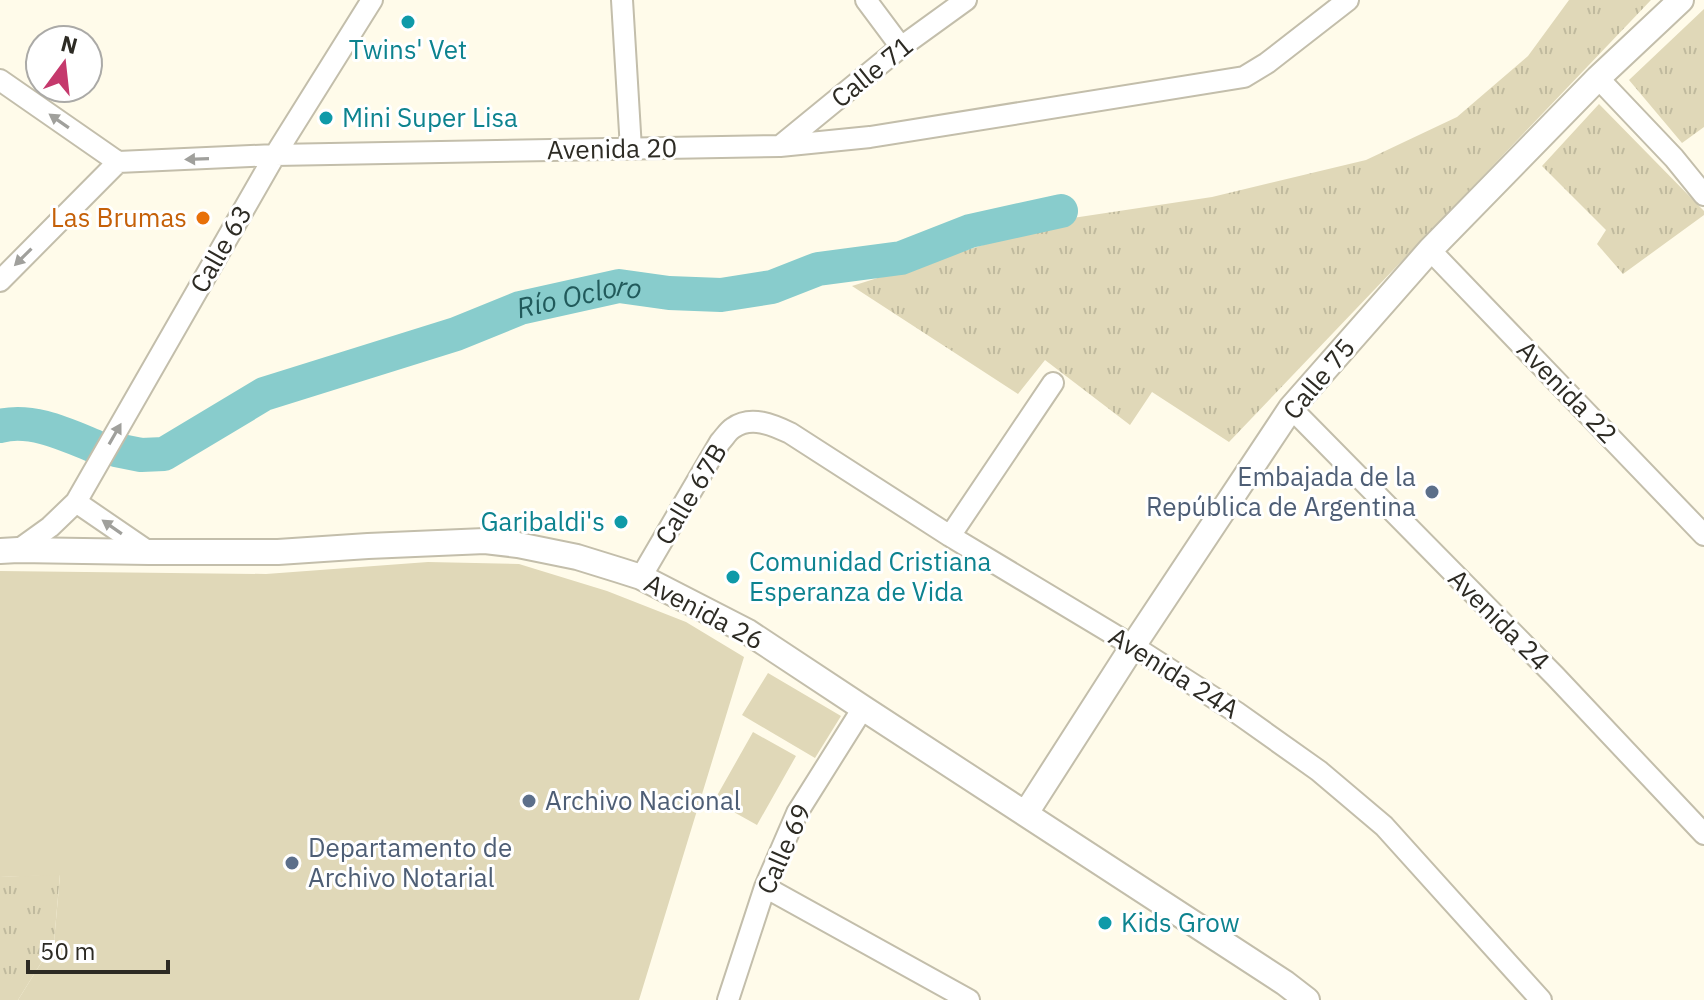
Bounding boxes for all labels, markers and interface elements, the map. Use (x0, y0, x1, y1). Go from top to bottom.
marker: Twins' Vet (399, 13, 417, 31)
north arrow (24, 24, 104, 104)
text: N (58, 28, 81, 60)
street label: Calle 71 (824, 28, 919, 115)
place label: Twins' Vet (349, 32, 467, 66)
place label: Mini Super Lisa (342, 100, 518, 134)
marker: Mini Super Lisa (317, 109, 335, 127)
one-way arrow (48, 114, 69, 129)
street label: Avenida 20 (546, 130, 678, 166)
one-way arrow (184, 152, 209, 165)
street label: Calle 63 (181, 199, 259, 298)
place label: Las Brumas (51, 200, 187, 234)
marker: Las Brumas (194, 209, 212, 227)
one-way arrow (14, 247, 33, 266)
water label: Río Ocloro (513, 267, 645, 326)
street label: Calle 75 (1274, 331, 1362, 426)
street label: Avenida 22 (1510, 333, 1625, 450)
one-way arrow (108, 423, 122, 445)
street label: Calle 67B (647, 436, 734, 551)
place label: Embajada de la República de Argentina (1146, 459, 1416, 523)
marker: Embajada de la República de Argentina (1423, 483, 1441, 501)
place label: Garibaldi's (480, 504, 605, 538)
marker: Garibaldi's (612, 513, 630, 531)
one-way arrow (102, 520, 123, 535)
place label: Comunidad Cristiana Esperanza de Vida (749, 544, 992, 608)
street label: Avenida 24 (1442, 561, 1558, 677)
street label: Avenida 26 (639, 565, 770, 657)
marker: Comunidad Cristiana Esperanza de Vida (724, 568, 742, 586)
street label: Avenida 24A (1103, 619, 1246, 726)
place label: Archivo Nacional (545, 783, 741, 817)
marker: Archivo Nacional (520, 792, 538, 810)
street label: Calle 69 (748, 798, 818, 899)
place label: Departamento de Archivo Notarial (308, 830, 512, 894)
marker: Departamento de Archivo Notarial (283, 854, 301, 872)
place label: Kids Grow (1121, 905, 1240, 939)
marker: Kids Grow (1096, 914, 1114, 932)
scale bar (28, 924, 168, 974)
text: 50 m (40, 935, 95, 967)

